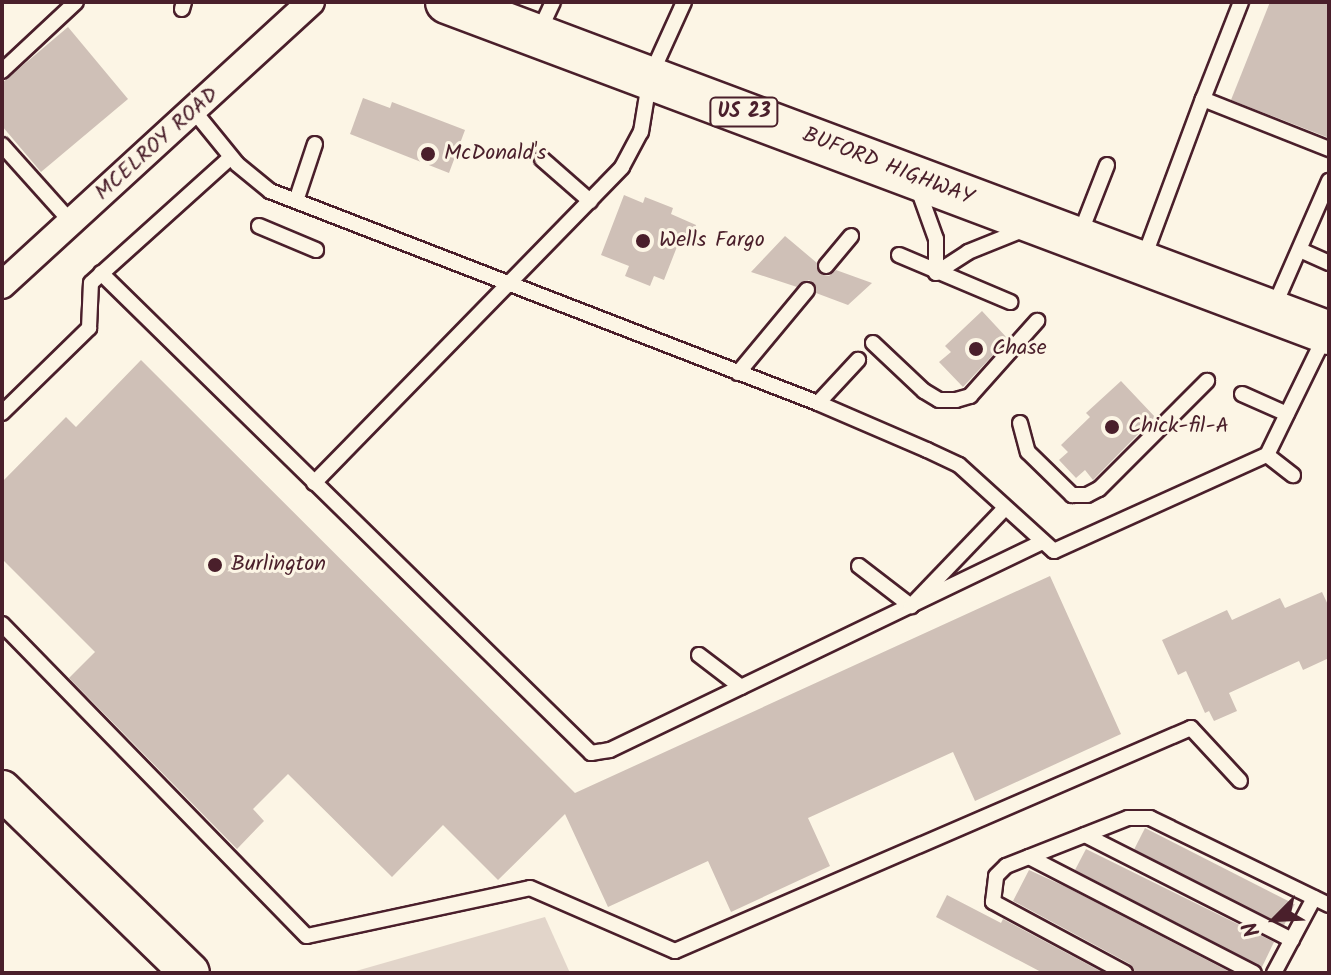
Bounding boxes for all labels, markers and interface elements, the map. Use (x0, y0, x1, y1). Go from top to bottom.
street label: MCELROY ROAD (90, 82, 224, 206)
road number: US 23 (708, 96, 780, 128)
street label: BUFORD HIGHWAY (799, 122, 977, 212)
place label: McDonald's (444, 141, 546, 167)
marker: McDonald's (419, 145, 437, 163)
place label: Wells Fargo (659, 228, 765, 254)
marker: Wells Fargo (634, 232, 652, 250)
place label: Chase (992, 336, 1047, 362)
marker: Chase (967, 340, 985, 358)
place label: Chick-fil-A (1128, 414, 1229, 440)
marker: Chick-fil-A (1103, 418, 1121, 436)
place label: Burlington (231, 552, 326, 578)
marker: Burlington (206, 556, 224, 574)
north arrow (1235, 879, 1315, 959)
text: N (1234, 916, 1271, 942)

